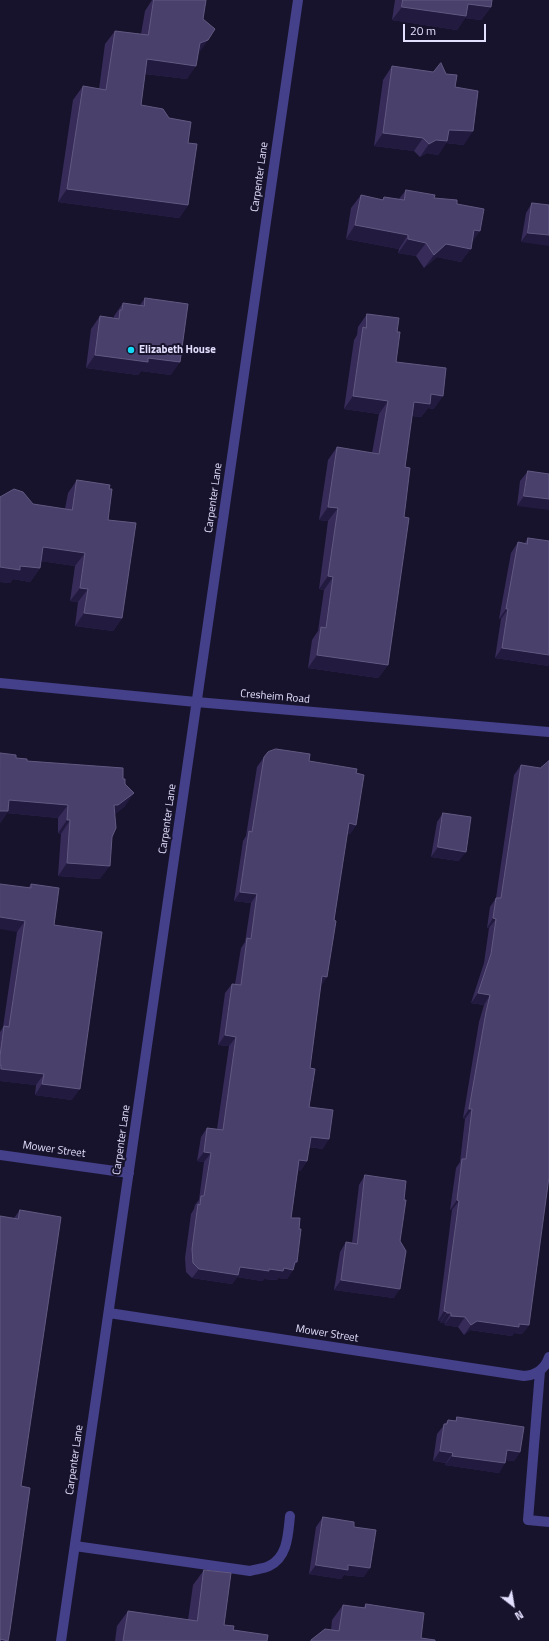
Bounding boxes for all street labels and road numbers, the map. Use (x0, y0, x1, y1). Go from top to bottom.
street label: Carpenter Lane (249, 141, 271, 213)
street label: Carpenter Lane (203, 462, 225, 534)
street label: Cresheim Road (240, 687, 310, 707)
street label: Carpenter Lane (157, 783, 179, 855)
street label: Carpenter Lane (111, 1104, 133, 1176)
street label: Mower Street (22, 1139, 86, 1161)
street label: Mower Street (295, 1323, 359, 1345)
street label: Carpenter Lane (64, 1424, 86, 1496)

